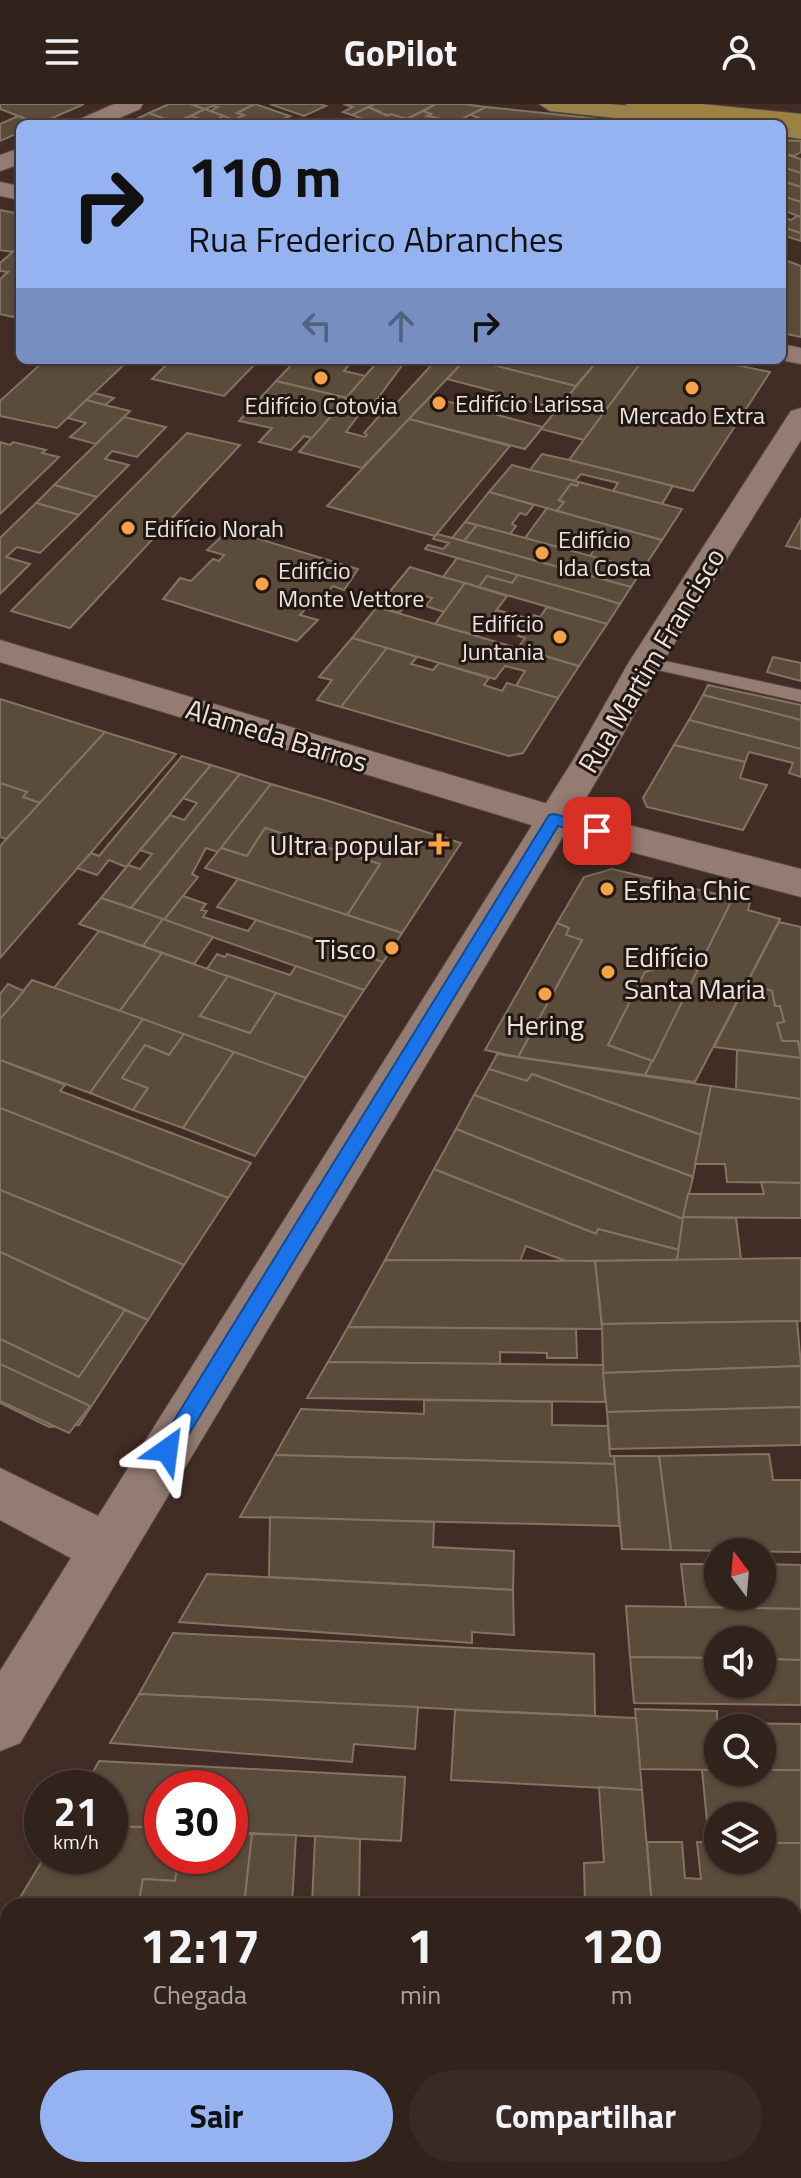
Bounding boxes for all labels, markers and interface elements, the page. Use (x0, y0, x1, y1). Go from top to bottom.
text: GoPilot (344, 25, 457, 80)
icon: menu (40, 30, 84, 74)
icon: person (717, 30, 761, 74)
text: 110 m (188, 134, 341, 219)
icon: right (56, 152, 160, 256)
text: Rua Frederico Abranches (188, 211, 564, 266)
icon: left (295, 304, 339, 348)
icon: ahead (379, 304, 423, 348)
icon: right (463, 304, 507, 348)
marker: Edifício Cotovia (312, 369, 330, 387)
marker: Mercado Extra (683, 379, 701, 397)
place label: Edifício Larissa (455, 385, 604, 421)
place label: Edifício Cotovia (245, 387, 397, 423)
marker: Edifício Larissa (430, 394, 448, 412)
place label: Mercado Extra (619, 397, 765, 433)
place label: Edifício Norah (144, 510, 284, 546)
marker: Edifício Norah (119, 519, 137, 537)
place label: Edifício Ida Costa (558, 521, 651, 585)
street label: Rua Martim Francisco (567, 539, 735, 781)
marker: Edifício Ida Costa (533, 544, 551, 562)
place label: Edifício Monte Vettore (278, 552, 424, 616)
marker: Edifício Monte Vettore (253, 575, 271, 593)
place label: Edifício Juntania (461, 605, 544, 669)
marker: Edifício Juntania (551, 628, 569, 646)
street label: Alameda Barros (181, 687, 373, 783)
pin (563, 797, 631, 865)
icon: arrive (575, 809, 619, 853)
place label: Ultra popular (269, 823, 423, 866)
marker: Ultra popular (430, 835, 448, 853)
place label: Esfiha Chic (623, 868, 751, 911)
marker: Esfiha Chic (598, 880, 616, 898)
place label: Tisco (315, 927, 376, 970)
place label: Edifício Santa Maria (624, 935, 766, 1010)
marker: Tisco (383, 939, 401, 957)
marker: Edifício Santa Maria (599, 963, 617, 981)
marker: Hering (536, 985, 554, 1003)
place label: Hering (506, 1003, 584, 1046)
position arrow (125, 1408, 209, 1492)
north arrow (704, 1538, 776, 1610)
map controls (704, 1538, 776, 1874)
button: sound (704, 1626, 776, 1698)
button: search (704, 1714, 776, 1786)
speed limit sign: 30 (144, 1770, 248, 1874)
text: 21 (54, 1781, 98, 1842)
button: layers (704, 1802, 776, 1874)
text: km/h (53, 1826, 99, 1857)
text: 12:17 (140, 1909, 260, 1982)
text: 1 (407, 1909, 434, 1982)
text: 120 (581, 1909, 662, 1982)
text: Chegada (153, 1975, 247, 2014)
text: min (400, 1975, 441, 2014)
text: m (611, 1975, 633, 2014)
button: Sair (40, 2070, 393, 2162)
button: Compartilhar (409, 2070, 762, 2162)

